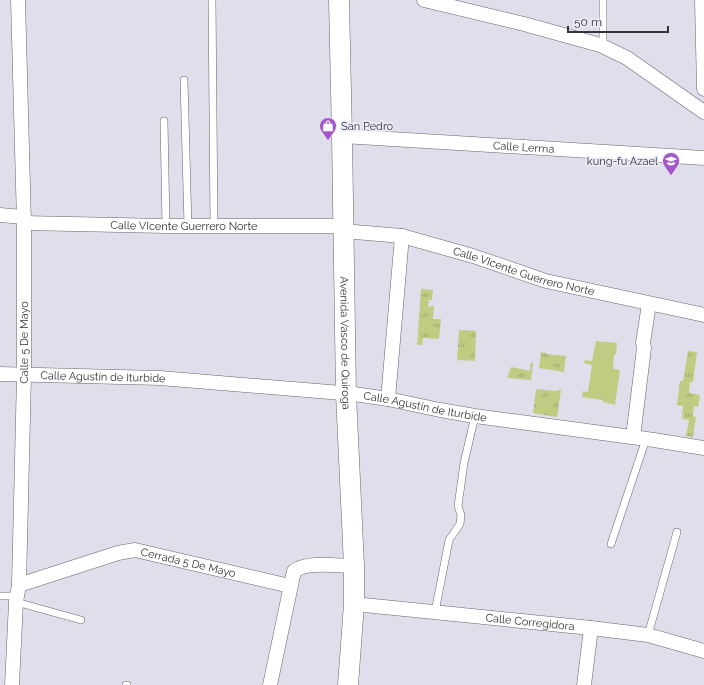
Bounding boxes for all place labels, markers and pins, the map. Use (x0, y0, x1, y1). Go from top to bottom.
shop icon: San Pedro (318, 116, 338, 141)
place label: San Pedro (341, 120, 394, 133)
school or university icon: kung-fu Azael (661, 151, 681, 176)
place label: kung-fu Azael (587, 155, 658, 168)

